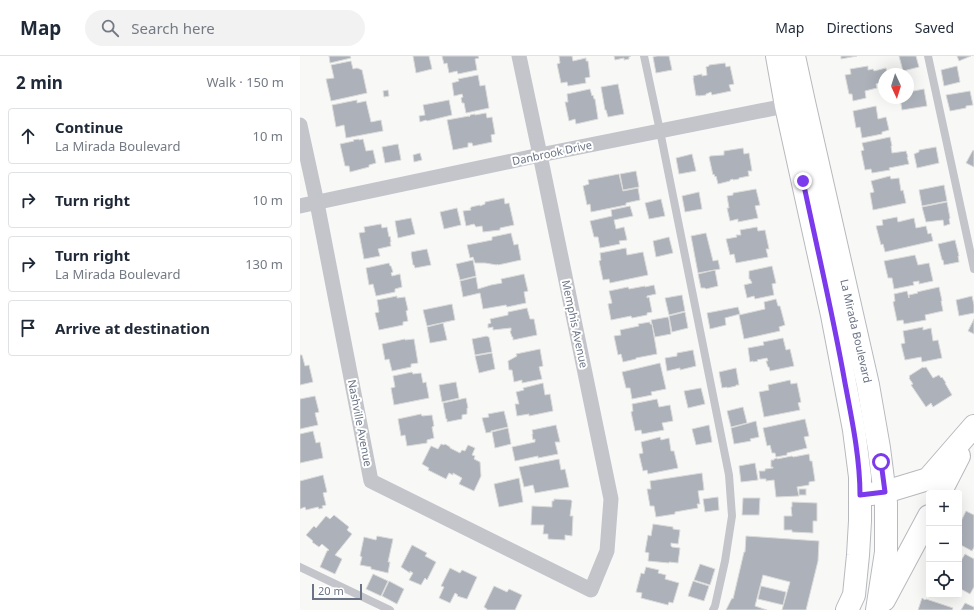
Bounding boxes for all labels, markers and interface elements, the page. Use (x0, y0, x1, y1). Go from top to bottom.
search box (85, 10, 365, 46)
text: Map (20, 15, 61, 41)
icon: search (99, 17, 121, 39)
text: Search here (131, 18, 215, 38)
text: Map (775, 18, 804, 37)
text: Directions (826, 18, 893, 37)
text: Saved (915, 18, 954, 37)
north arrow (878, 68, 914, 104)
text: 2 min (16, 71, 63, 94)
text: Walk · 150 m (206, 73, 284, 91)
text: Continue (55, 117, 123, 137)
icon: ahead (17, 125, 39, 147)
text: 10 m (253, 127, 283, 145)
text: La Mirada Boulevard (55, 137, 180, 155)
street label: Danbrook Drive (511, 137, 593, 168)
route end (794, 172, 812, 190)
icon: right (17, 189, 39, 211)
text: Turn right (55, 190, 130, 210)
text: 10 m (253, 191, 283, 209)
text: Turn right (55, 245, 130, 265)
icon: right (17, 253, 39, 275)
text: 130 m (245, 255, 283, 273)
text: La Mirada Boulevard (55, 265, 180, 283)
street label: La Mirada Boulevard (837, 277, 876, 384)
street label: Memphis Avenue (559, 279, 592, 369)
icon: arrive (17, 317, 39, 339)
text: Arrive at destination (55, 318, 210, 338)
street label: Nashville Avenue (345, 378, 376, 468)
route start (872, 453, 890, 471)
map controls (926, 490, 962, 598)
button: + (926, 490, 962, 526)
button: − (926, 526, 962, 562)
button: locate (926, 562, 962, 598)
scale bar (312, 582, 362, 601)
text: 20 m (318, 583, 344, 598)

